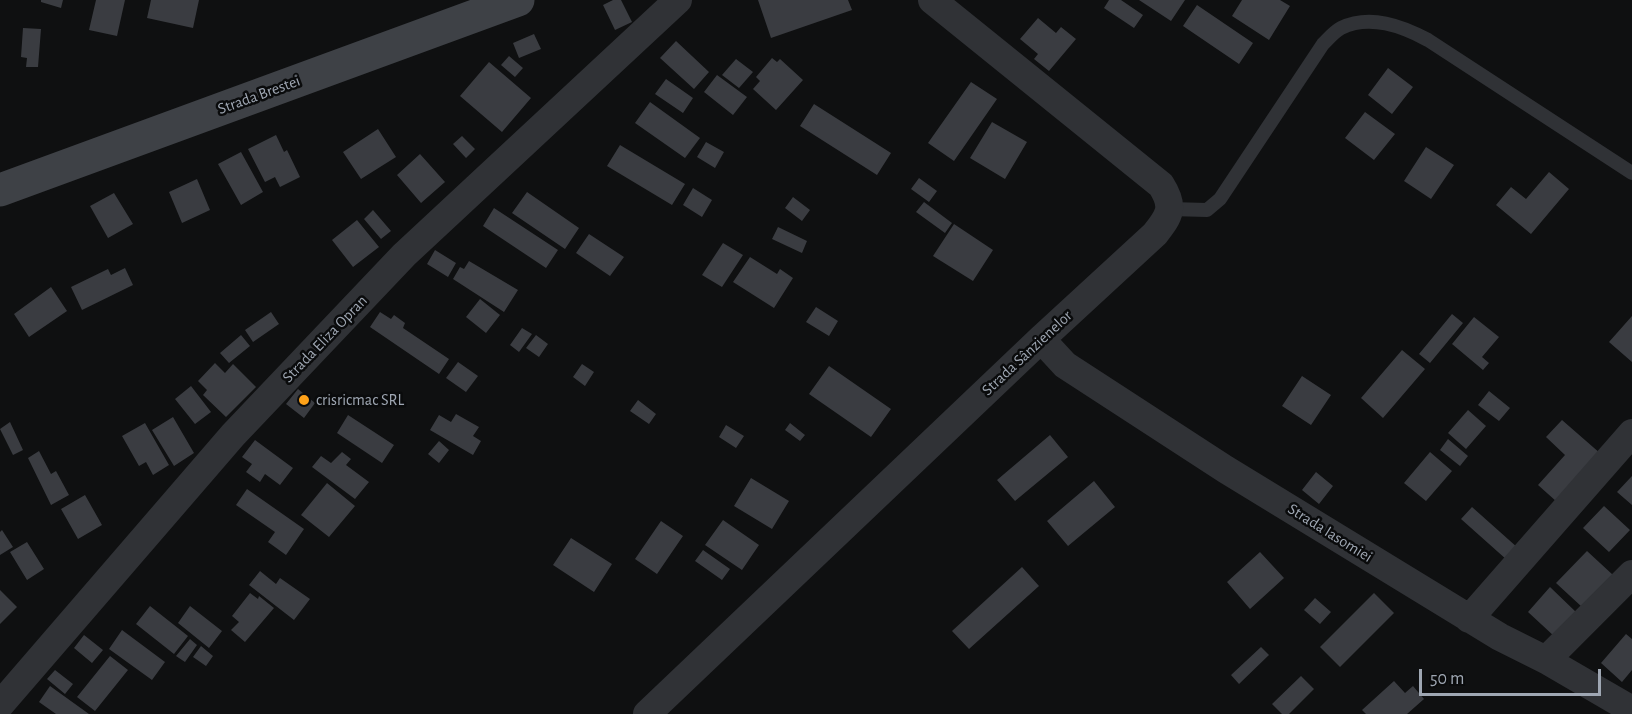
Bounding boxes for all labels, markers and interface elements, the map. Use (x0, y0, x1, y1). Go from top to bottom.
street label: Strada Brestei (215, 71, 303, 119)
street label: Strada Eliza Opran (278, 291, 372, 387)
street label: Strada Sânzienelor (978, 306, 1076, 400)
place label: crisricmac SRL (316, 390, 404, 410)
marker: crisricmac SRL (297, 393, 311, 407)
street label: Strada Iasomiei (1284, 499, 1376, 567)
scale bar (1422, 657, 1604, 695)
text: 50 m (1430, 670, 1464, 688)

